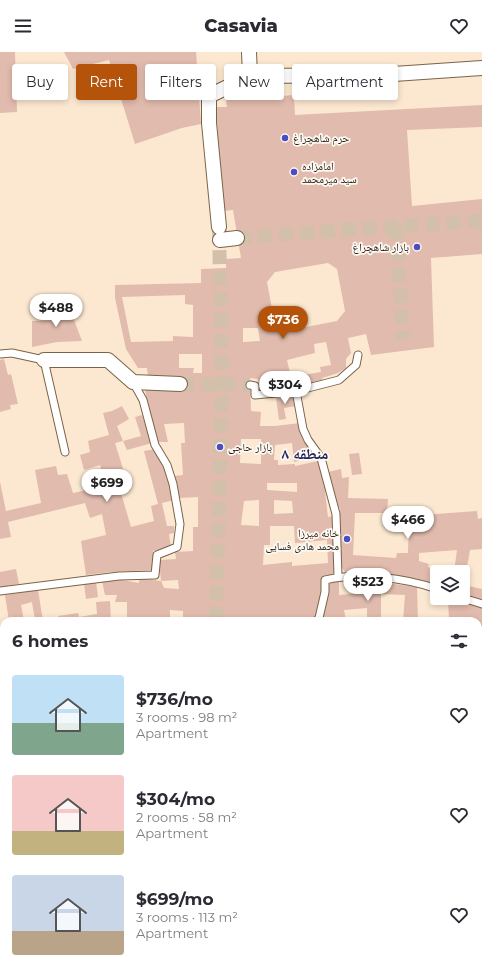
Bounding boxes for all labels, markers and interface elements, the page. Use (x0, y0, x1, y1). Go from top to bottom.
icon: menu (12, 15, 34, 37)
text: Casavia (204, 15, 278, 37)
icon: heart (448, 15, 470, 37)
chip: Buy (12, 64, 68, 100)
chip: Rent (76, 64, 137, 100)
chip: Filters (145, 64, 216, 100)
chip: New (224, 64, 284, 100)
chip: Apartment (292, 64, 398, 100)
place label: حرم شاهچراغ (293, 131, 349, 145)
marker: حرم شاهچراغ (280, 133, 290, 143)
place label: امامزاده سید میرمحمد (302, 159, 357, 186)
marker: امامزاده سید میرمحمد (289, 167, 299, 177)
place label: بازار شاهچراغ (353, 240, 409, 254)
marker: بازار شاهچراغ (412, 242, 422, 252)
pin: $488 (32, 294, 80, 328)
text: $488 (39, 299, 73, 315)
pin: $736 (259, 306, 307, 340)
text: $736 (267, 311, 299, 327)
pin: $304 (261, 371, 309, 405)
text: $304 (268, 376, 302, 392)
place label: بازار حاجی (228, 440, 272, 454)
marker: بازار حاجی (215, 442, 225, 452)
district label: منطقه ۸ (282, 444, 328, 463)
pin: $699 (83, 469, 131, 503)
text: $699 (90, 474, 124, 490)
pin: $466 (384, 506, 432, 540)
text: $466 (391, 511, 425, 527)
place label: خانه میرزا محمد هادی فسایی (265, 526, 339, 553)
marker: خانه میرزا محمد هادی فسایی (342, 534, 352, 544)
map controls (430, 565, 470, 605)
button: layers (430, 565, 470, 605)
pin: $523 (344, 568, 392, 602)
text: $523 (352, 573, 384, 589)
icon: filters (448, 630, 470, 652)
text: 6 homes (12, 631, 88, 651)
text: $736/mo (136, 689, 213, 709)
icon: home (44, 691, 92, 739)
icon: heart (448, 704, 470, 726)
text: 3 rooms · 98 m² (136, 709, 237, 725)
text: Apartment (136, 725, 208, 741)
text: $304/mo (136, 789, 215, 809)
icon: home (44, 791, 92, 839)
icon: heart (448, 804, 470, 826)
text: 2 rooms · 58 m² (136, 809, 237, 825)
text: Apartment (136, 825, 208, 841)
text: $699/mo (136, 889, 214, 909)
icon: home (44, 891, 92, 939)
icon: heart (448, 904, 470, 926)
text: 3 rooms · 113 m² (136, 909, 238, 925)
text: Apartment (136, 925, 208, 941)

